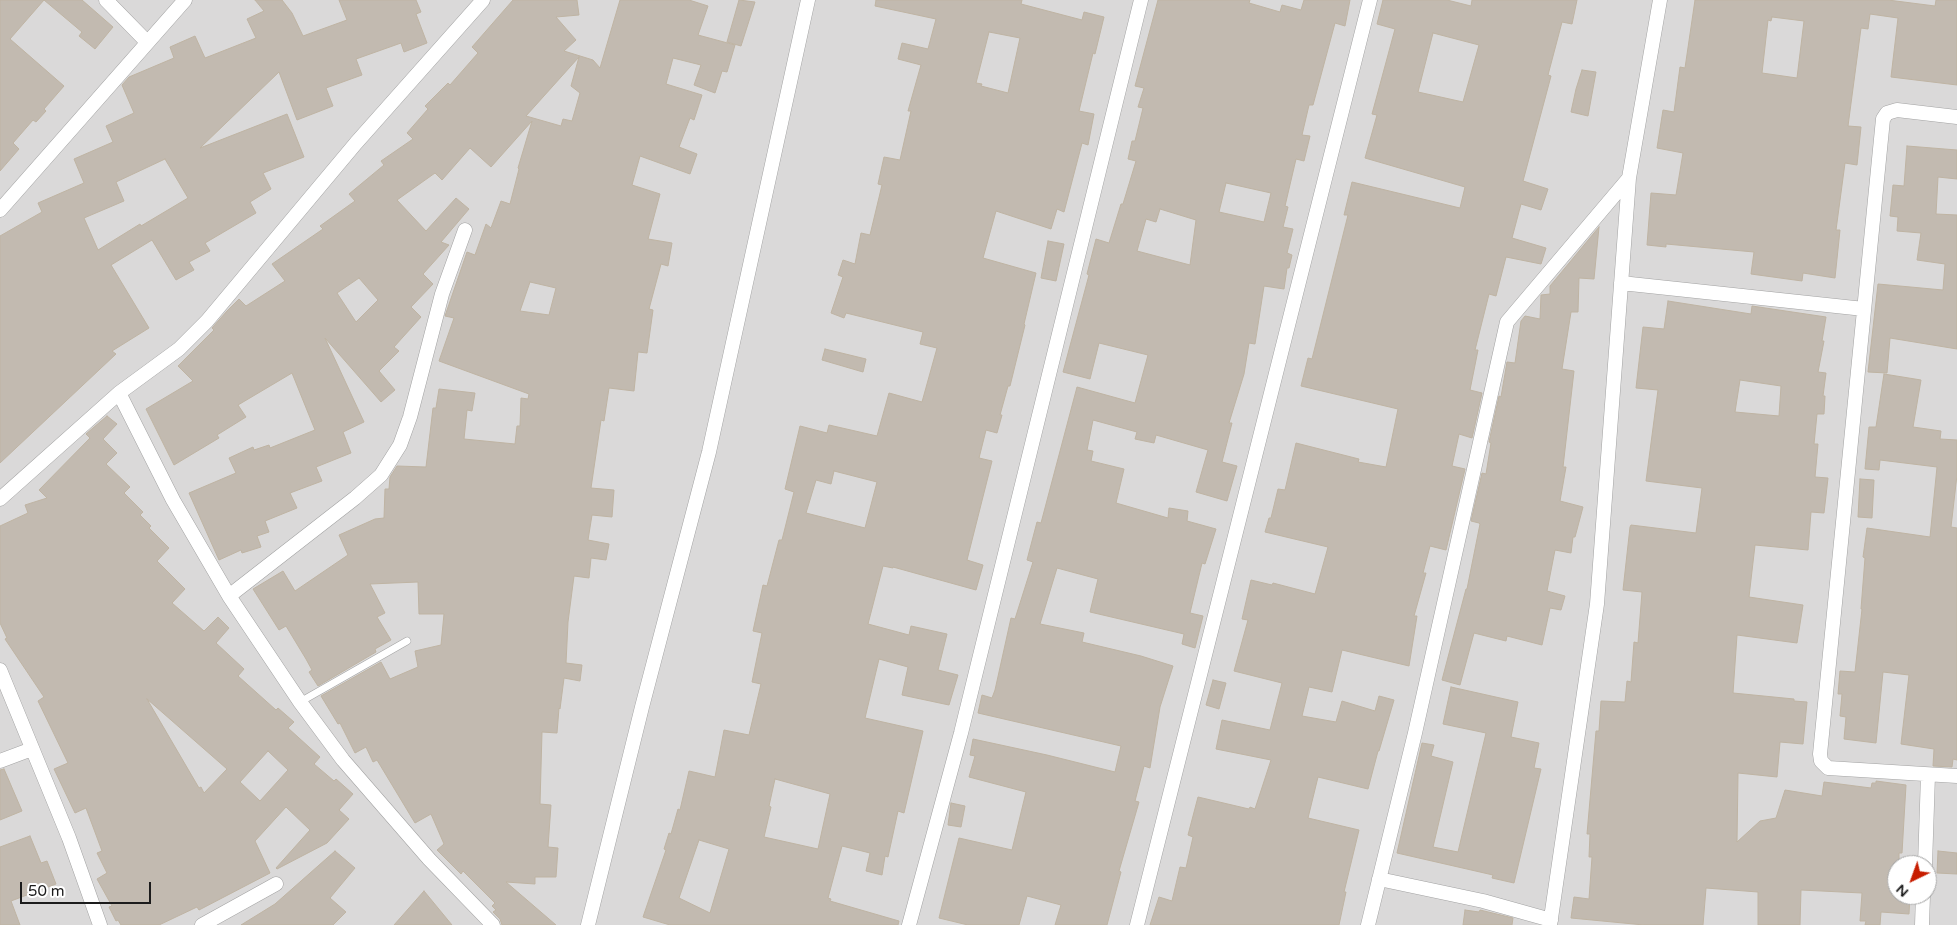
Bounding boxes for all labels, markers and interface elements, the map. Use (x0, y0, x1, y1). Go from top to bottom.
north arrow (1887, 855, 1937, 905)
scale bar (22, 872, 154, 904)
text: N (1892, 881, 1912, 901)
text: 50 m (28, 882, 65, 900)

